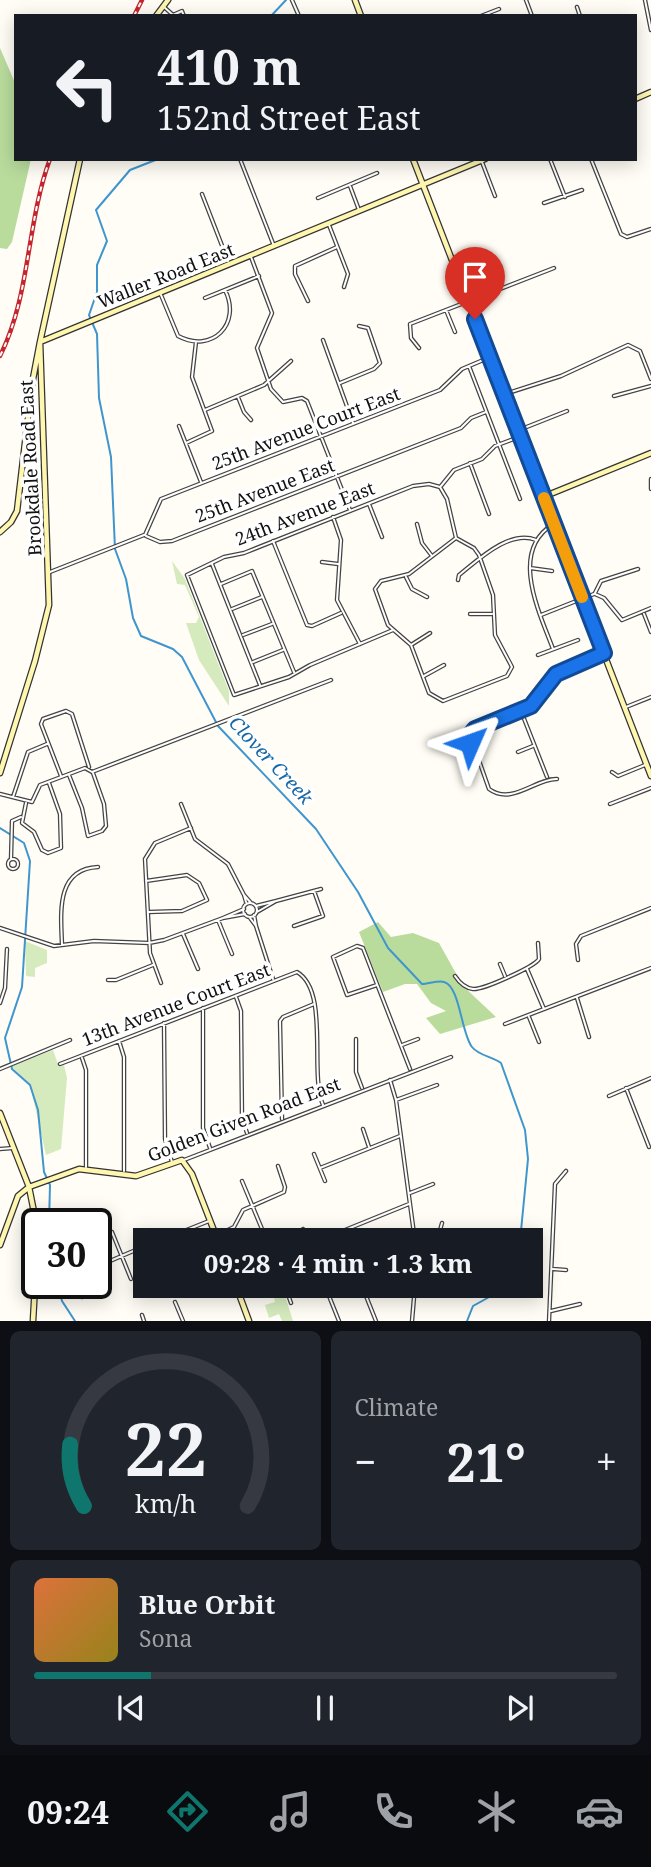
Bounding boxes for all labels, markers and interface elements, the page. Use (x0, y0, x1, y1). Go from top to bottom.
text: 410 m (157, 33, 301, 99)
icon: left (42, 42, 133, 133)
text: 152nd Street East (157, 96, 421, 139)
street label: Waller Road East (94, 237, 238, 313)
pin (445, 247, 505, 319)
icon: arrive (456, 258, 494, 296)
street label: Brookdale Road East (13, 379, 47, 557)
street label: 25th Avenue Court East (208, 381, 403, 475)
street label: 25th Avenue East (192, 452, 338, 528)
street label: 24th Avenue East (232, 475, 378, 551)
position arrow (433, 706, 507, 780)
water label: Clover Creek (223, 710, 320, 811)
street label: 13th Avenue Court East (78, 957, 273, 1051)
street label: Golden Given Road East (144, 1071, 343, 1167)
speed limit sign: 30 (21, 1208, 112, 1299)
text: 09:28 · 4 min · 1.3 km (204, 1245, 472, 1281)
text: Climate (355, 1391, 438, 1423)
text: 22 (124, 1399, 206, 1498)
text: 21° (446, 1426, 526, 1497)
text: − (355, 1435, 377, 1487)
text: + (596, 1435, 617, 1487)
text: km/h (135, 1486, 196, 1520)
text: Blue Orbit (139, 1586, 275, 1622)
text: Sona (139, 1622, 193, 1654)
icon: previous (112, 1689, 150, 1727)
icon: pause (306, 1689, 344, 1727)
icon: next (501, 1689, 539, 1727)
icon: directions (163, 1787, 212, 1836)
icon: music (266, 1787, 315, 1836)
icon: phone (369, 1787, 418, 1836)
icon: climate (472, 1787, 521, 1836)
icon: car (575, 1787, 624, 1836)
text: 09:24 (27, 1790, 109, 1833)

